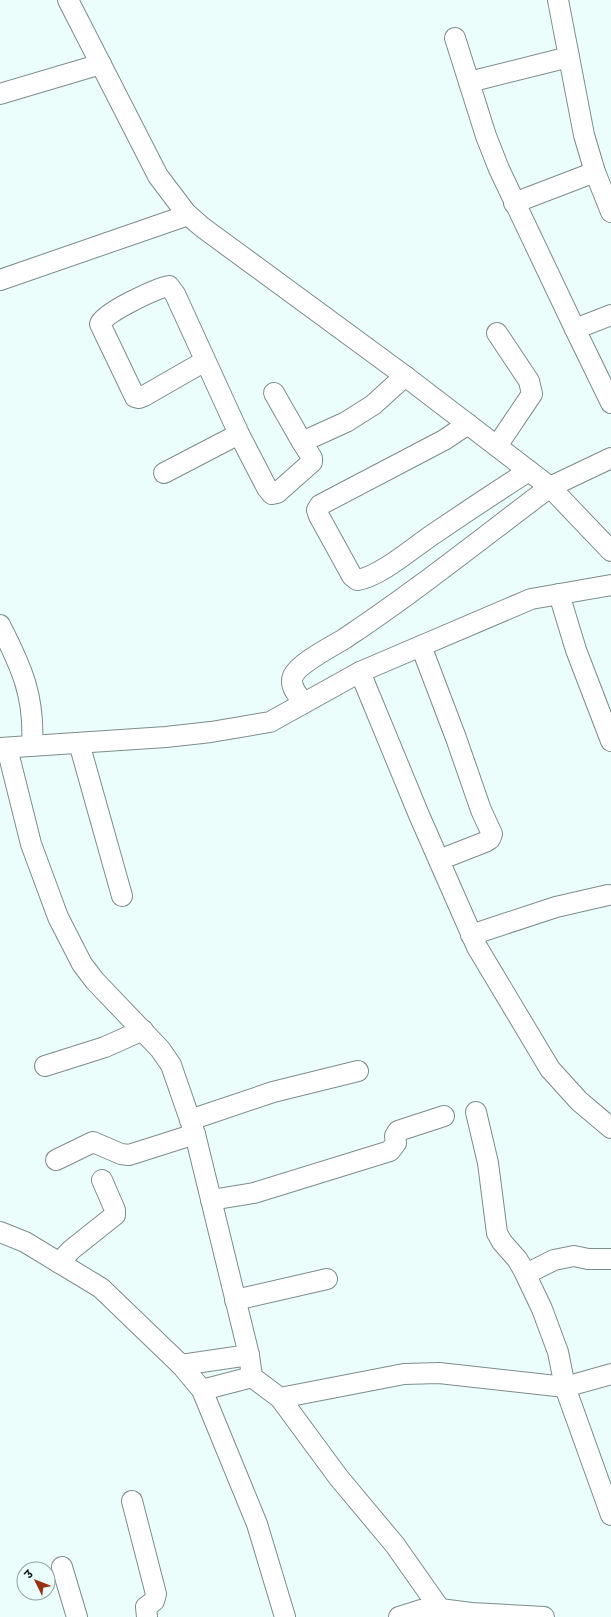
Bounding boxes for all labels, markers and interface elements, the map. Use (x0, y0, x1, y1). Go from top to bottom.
north arrow (16, 1561, 56, 1601)
text: उ (20, 1566, 37, 1583)

